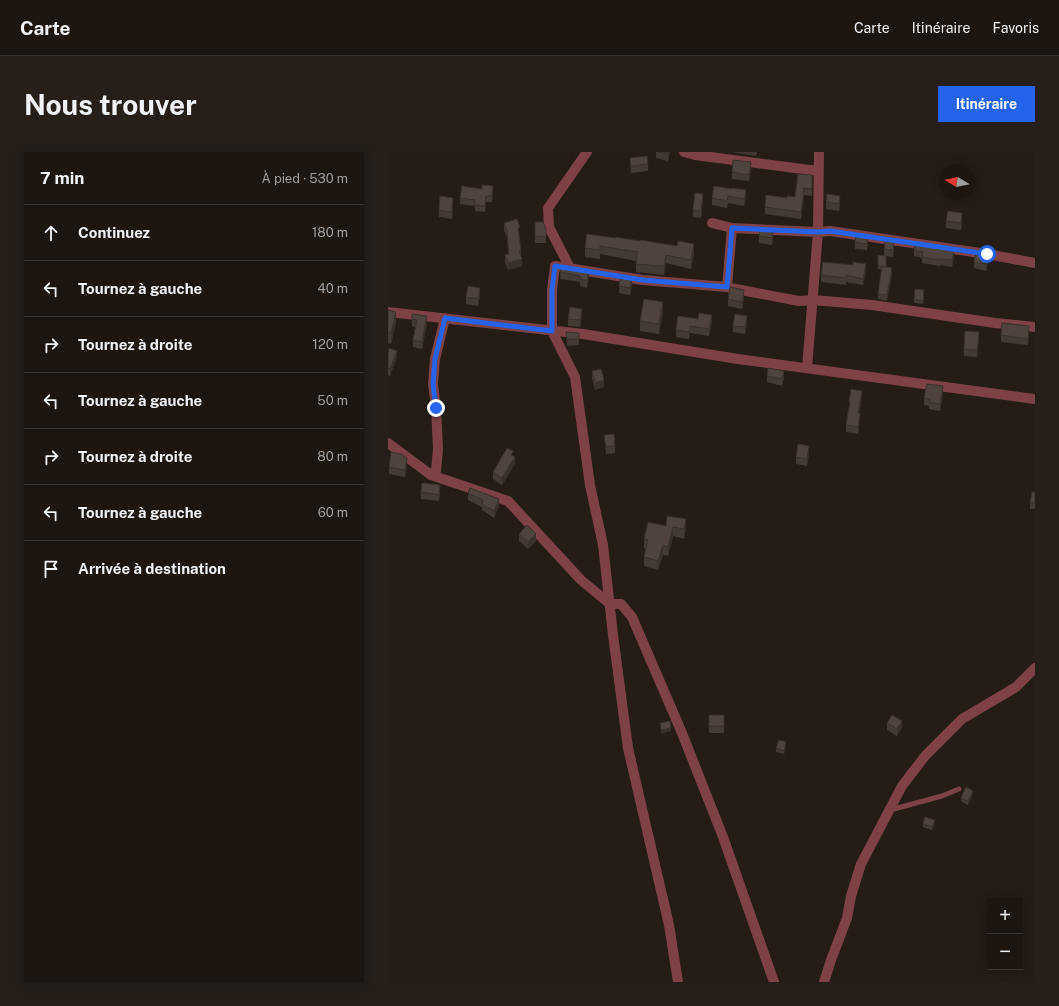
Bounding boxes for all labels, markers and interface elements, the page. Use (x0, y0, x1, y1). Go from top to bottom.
text: Carte (20, 17, 70, 39)
text: Carte (854, 20, 890, 36)
text: Itinéraire (912, 20, 970, 36)
text: Favoris (992, 20, 1039, 36)
button: Itinéraire (938, 86, 1035, 122)
text: Nous trouver (24, 88, 197, 121)
north arrow (939, 164, 975, 200)
text: 7 min (40, 168, 84, 188)
text: À pied · 530 m (262, 171, 348, 186)
icon: ahead (40, 222, 62, 244)
text: Continuez (78, 224, 150, 241)
text: 180 m (312, 225, 348, 240)
route start (978, 245, 996, 263)
icon: left (40, 278, 62, 300)
text: Tournez à gauche (78, 280, 202, 297)
text: 40 m (317, 281, 348, 296)
icon: right (40, 334, 62, 356)
text: Tournez à droite (78, 336, 192, 353)
text: 120 m (313, 337, 348, 352)
icon: left (40, 390, 62, 412)
text: Tournez à gauche (78, 392, 202, 409)
text: 50 m (317, 393, 348, 408)
route end (427, 399, 445, 417)
icon: right (40, 446, 62, 468)
text: Tournez à droite (78, 448, 192, 465)
text: 80 m (317, 449, 348, 464)
icon: left (40, 502, 62, 524)
text: Tournez à gauche (78, 504, 202, 521)
text: 60 m (318, 505, 348, 520)
icon: arrive (40, 558, 62, 580)
text: Arrivée à destination (78, 560, 226, 577)
map controls (987, 898, 1023, 970)
button: + (987, 898, 1023, 934)
button: − (987, 934, 1023, 970)

